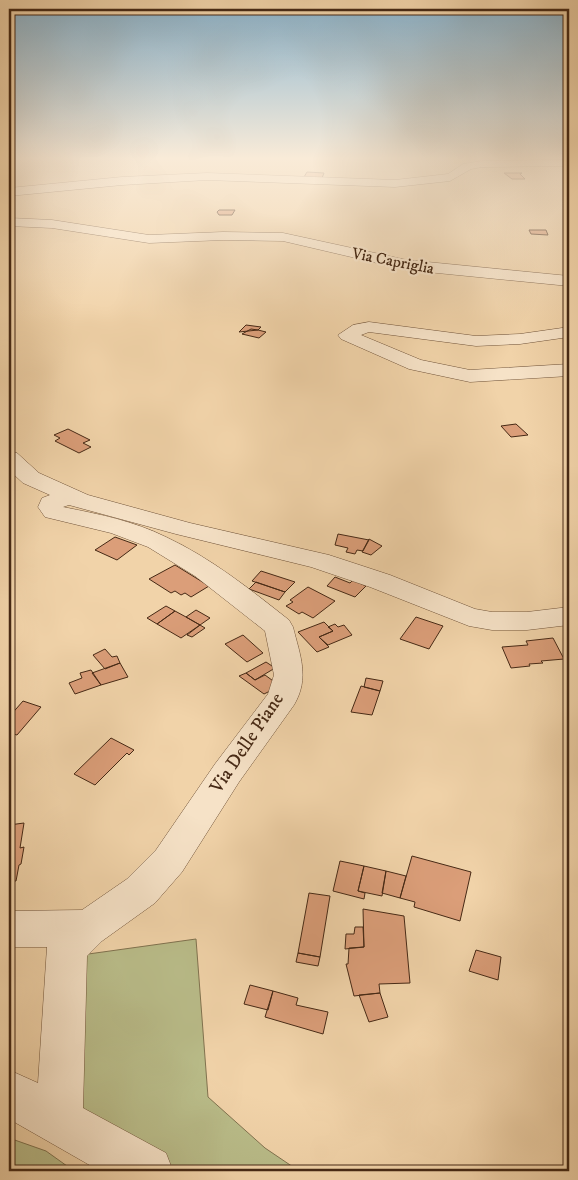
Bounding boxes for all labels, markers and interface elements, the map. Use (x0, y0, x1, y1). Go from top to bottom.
street label: Via Capriglia (349, 243, 436, 279)
street label: Via Delle Piane (204, 688, 289, 798)

